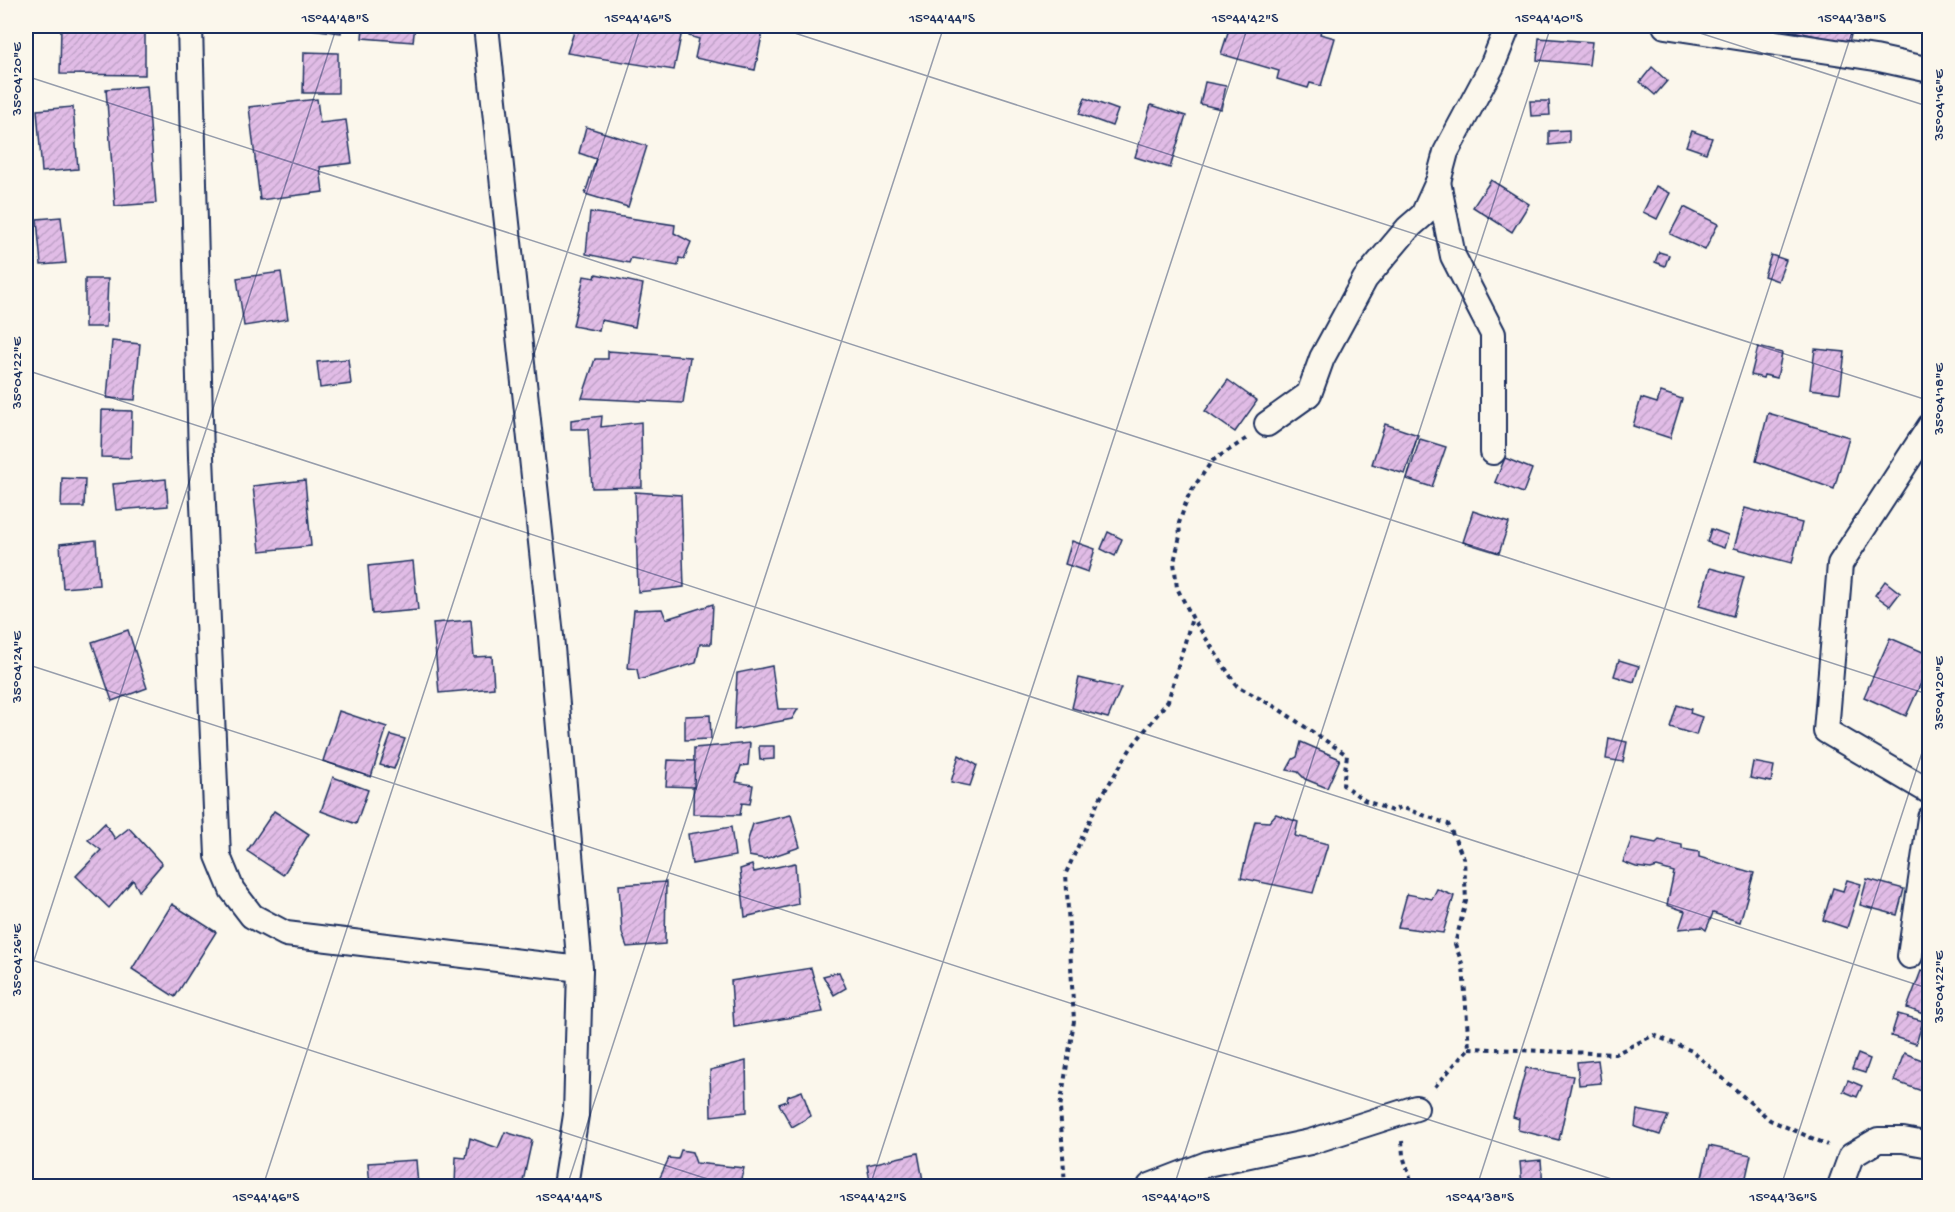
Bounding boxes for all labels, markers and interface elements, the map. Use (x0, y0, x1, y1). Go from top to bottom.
text: 15°44'48"S (300, 10, 369, 28)
text: 15°44'46"S (604, 10, 671, 28)
text: 15°44'44"S (908, 10, 975, 28)
text: 15°44'42"S (1211, 10, 1278, 28)
text: 15°44'40"S (1514, 10, 1583, 28)
text: 15°44'38"S (1817, 10, 1886, 28)
text: 35°04'20"E (9, 42, 27, 117)
text: 35°04'16"E (1931, 69, 1949, 142)
text: 35°04'22"E (9, 336, 27, 410)
text: 35°04'18"E (1931, 363, 1949, 436)
text: 35°04'24"E (9, 630, 27, 704)
text: 35°04'20"E (1931, 656, 1949, 731)
text: 35°04'26"E (9, 923, 27, 997)
text: 35°04'22"E (1931, 950, 1949, 1024)
text: 15°44'46"S (232, 1189, 299, 1207)
text: 15°44'44"S (535, 1189, 602, 1207)
text: 15°44'42"S (839, 1189, 906, 1207)
text: 15°44'40"S (1141, 1189, 1210, 1207)
text: 15°44'38"S (1445, 1189, 1514, 1207)
text: 15°44'36"S (1748, 1189, 1817, 1207)

